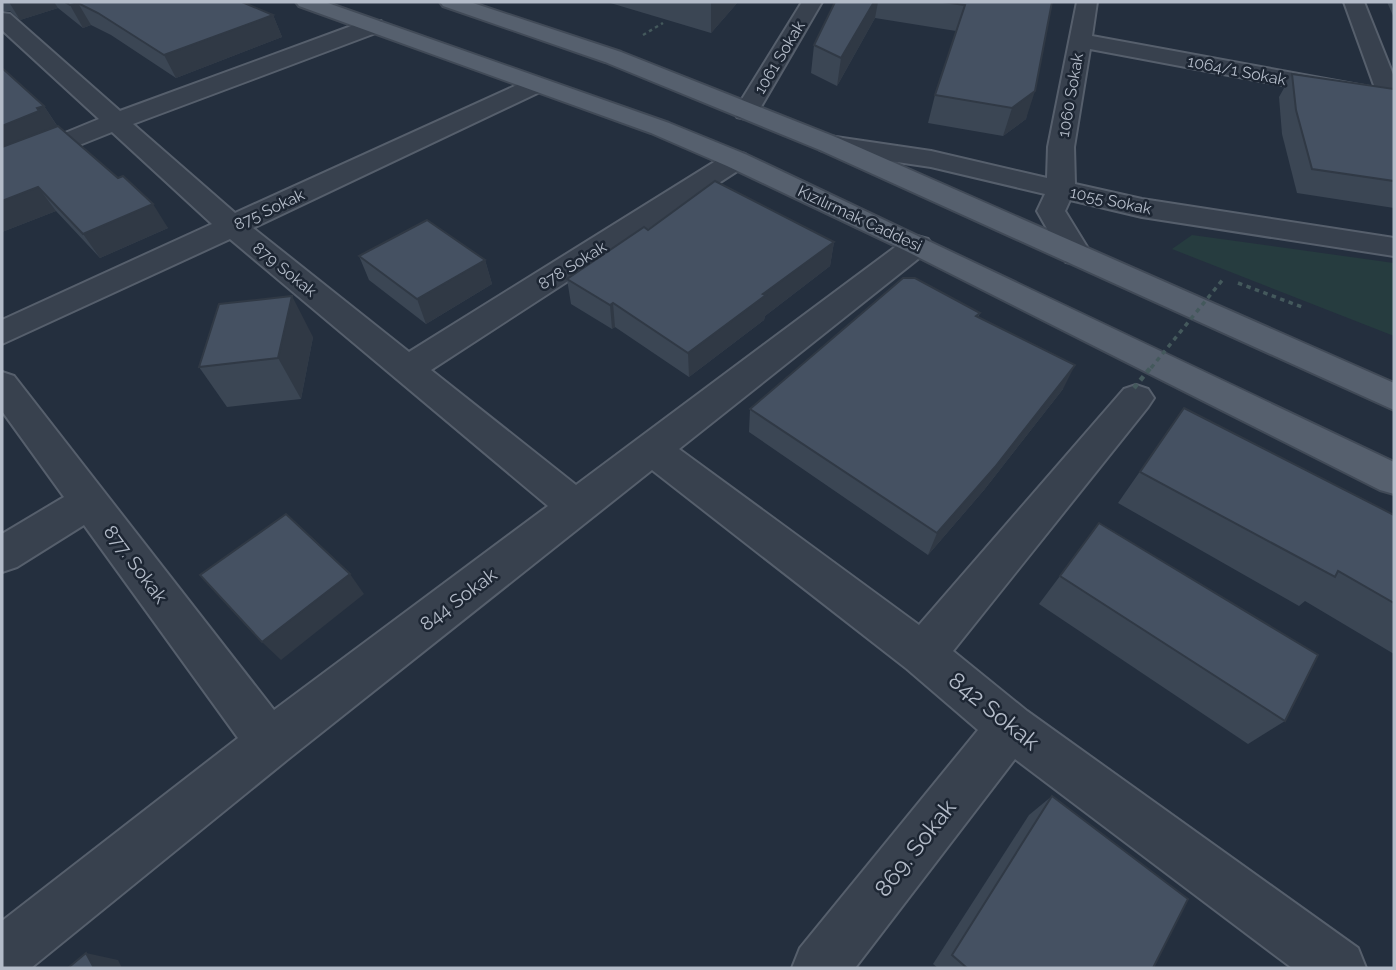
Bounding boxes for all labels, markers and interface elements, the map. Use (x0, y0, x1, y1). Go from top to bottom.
street label: 1061 Sokak (750, 17, 809, 97)
street label: 1060 Sokak (1054, 51, 1087, 139)
street label: 1064/1 Sokak (1186, 52, 1288, 89)
street label: Kızılırmak Caddesi (795, 181, 925, 256)
street label: 1055 Sokak (1068, 183, 1154, 219)
street label: 875 Sokak (231, 185, 308, 234)
street label: 878 Sokak (535, 237, 610, 294)
street label: 879 Sokak (249, 238, 321, 301)
street label: 877. Sokak (100, 521, 172, 607)
street label: 844 Sokak (415, 563, 501, 635)
street label: 842 Sokak (944, 666, 1045, 755)
street label: 869. Sokak (868, 794, 961, 902)

